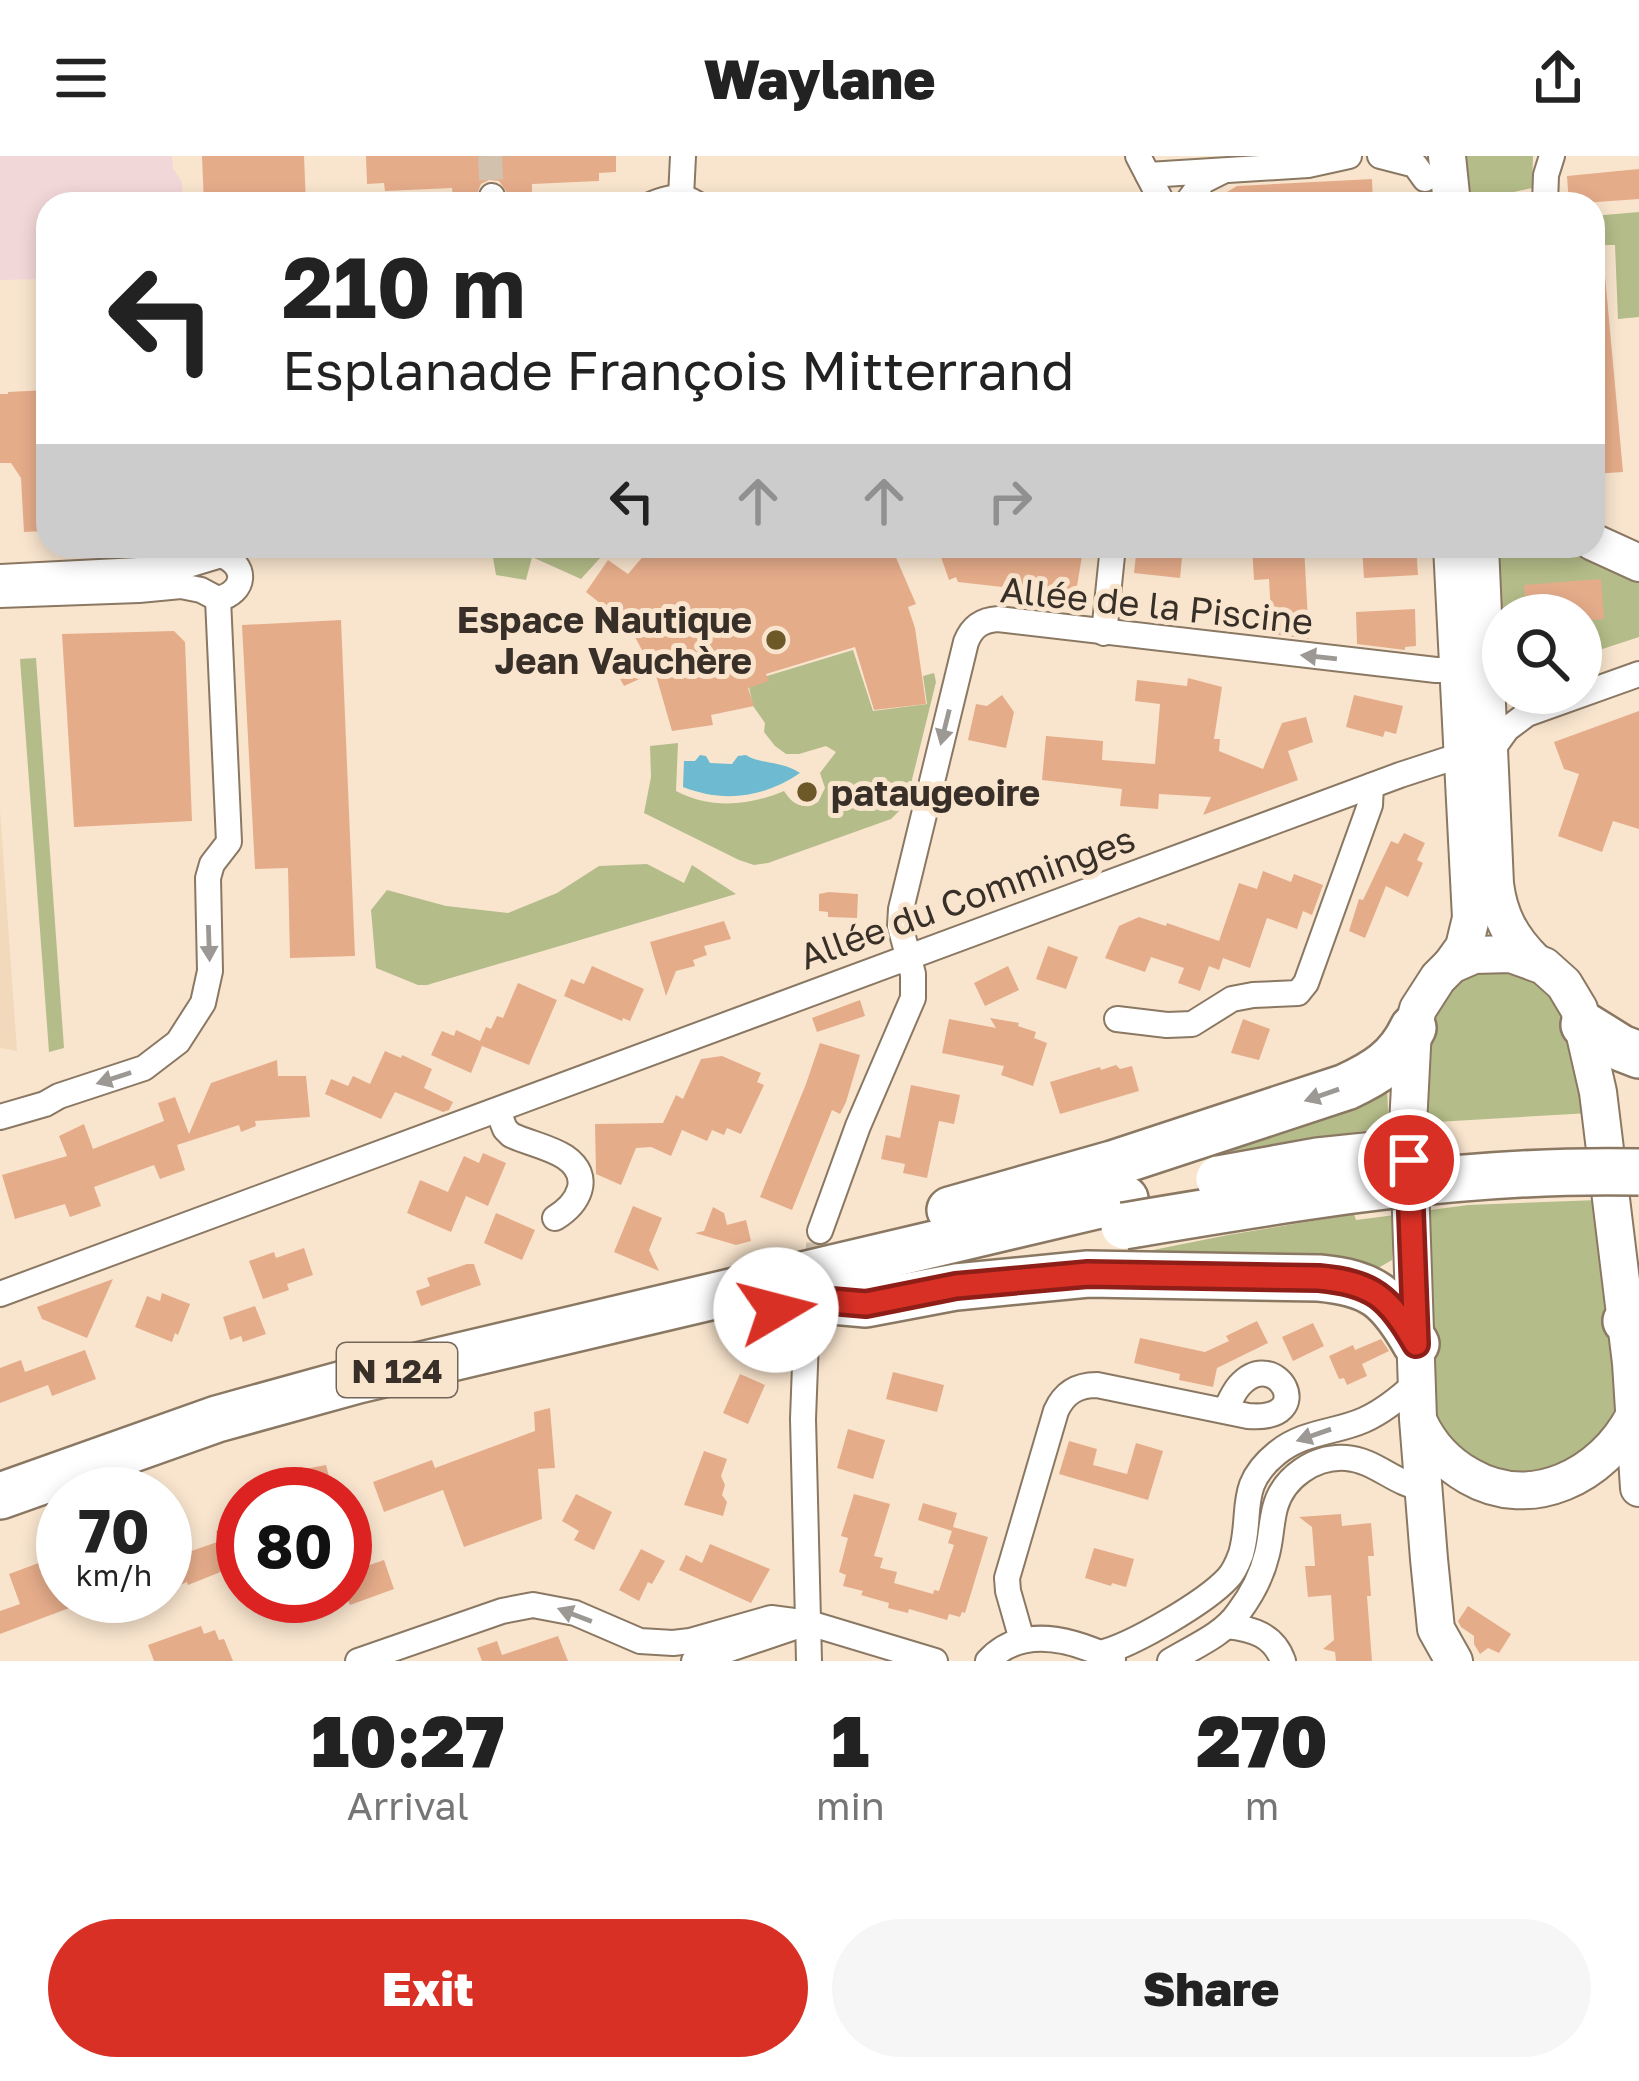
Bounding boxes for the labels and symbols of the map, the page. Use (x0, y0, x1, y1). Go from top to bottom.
street label: Allée de la Piscine (998, 567, 1316, 643)
place label: Espace Nautique Jean Vauchère (457, 598, 752, 682)
marker: Espace Nautique Jean Vauchère (763, 627, 789, 653)
one-way arrow (1300, 647, 1337, 666)
one-way arrow (935, 709, 954, 746)
place label: pataugeoire (831, 771, 1040, 814)
marker: pataugeoire (794, 779, 820, 805)
street label: Allée du Comminges (794, 816, 1140, 978)
one-way arrow (200, 925, 219, 963)
one-way arrow (95, 1069, 132, 1088)
one-way arrow (1304, 1087, 1340, 1105)
pin (1358, 1109, 1460, 1211)
position arrow (713, 1247, 839, 1373)
road number: N 124 (337, 1343, 457, 1397)
one-way arrow (1296, 1427, 1332, 1445)
speed limit sign: 80 (216, 1467, 372, 1623)
one-way arrow (557, 1604, 593, 1623)

